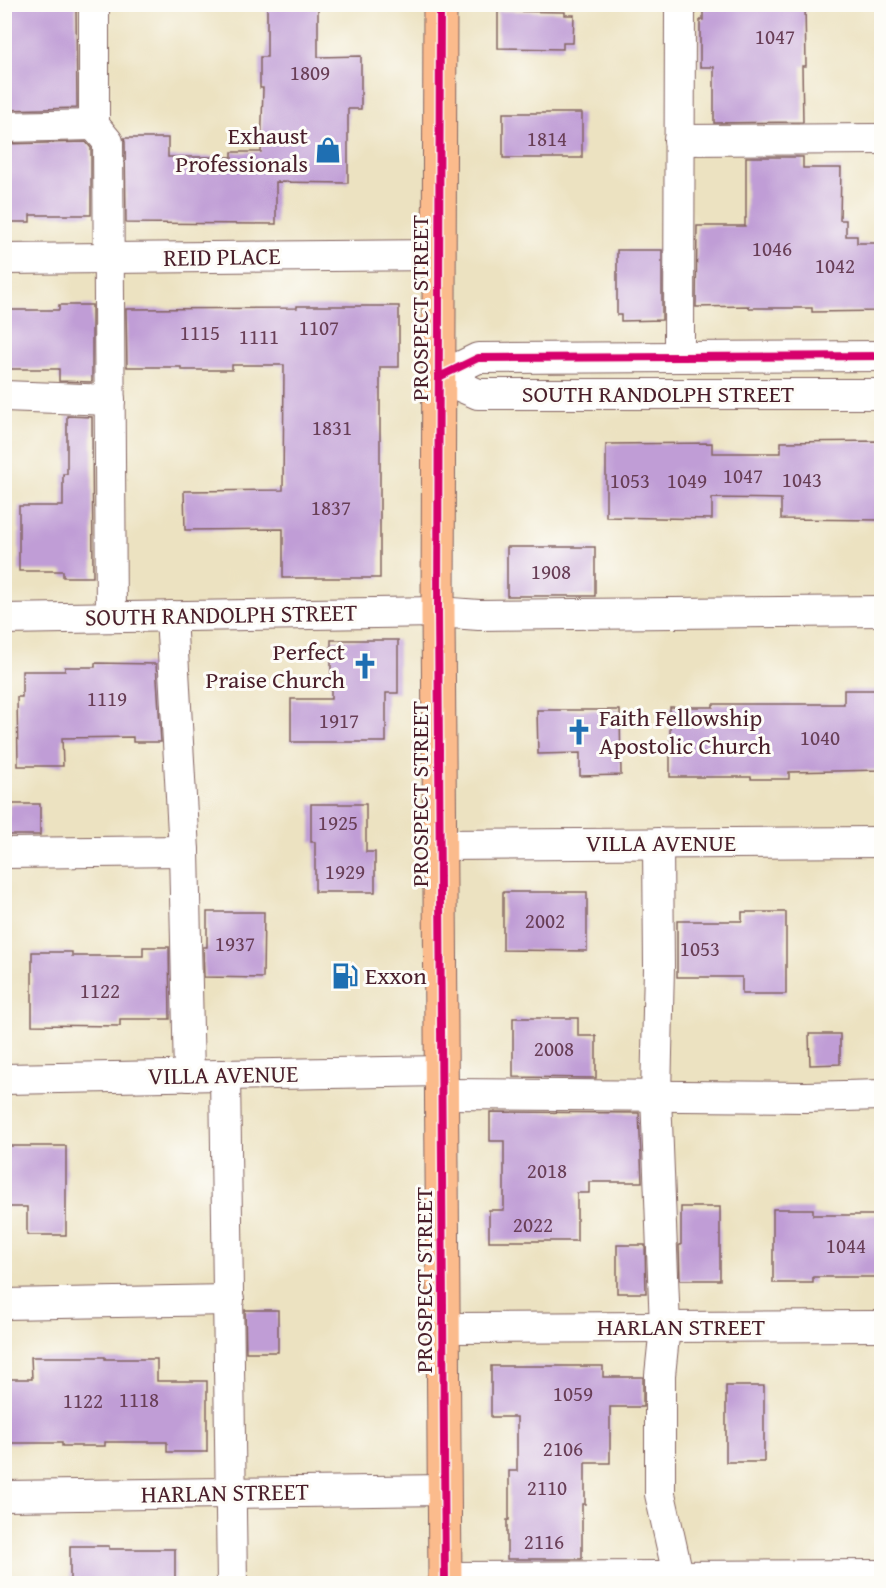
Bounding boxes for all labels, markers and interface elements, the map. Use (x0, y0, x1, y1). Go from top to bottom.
house number: 1047 (755, 21, 795, 52)
house number: 1809 (290, 57, 330, 88)
place label: Exhaust Professionals (175, 118, 309, 181)
house number: 1814 (527, 123, 567, 154)
shop icon: Exhaust Professionals (313, 135, 343, 165)
street label: PROSPECT STREET (402, 215, 437, 401)
house number: 1046 (752, 233, 792, 264)
street label: REID PLACE (163, 238, 281, 275)
house number: 1042 (815, 250, 855, 281)
house number: 1107 (299, 312, 339, 343)
house number: 1115 (180, 317, 220, 348)
house number: 1111 (239, 321, 279, 352)
street label: SOUTH RANDOLPH STREET (522, 376, 794, 411)
house number: 1831 (312, 412, 352, 443)
house number: 1047 (723, 460, 763, 491)
house number: 1043 (782, 464, 822, 495)
house number: 1053 (610, 465, 650, 496)
house number: 1049 (667, 465, 707, 496)
house number: 1837 (311, 492, 351, 523)
house number: 1908 (531, 556, 571, 587)
street label: SOUTH RANDOLPH STREET (84, 595, 358, 634)
place label: Perfect Praise Church (206, 634, 346, 697)
church icon: Perfect Praise Church (350, 651, 380, 681)
house number: 1119 (87, 683, 127, 714)
place label: Faith Fellowship Apostolic Church (599, 700, 772, 763)
street label: PROSPECT STREET (402, 701, 437, 887)
house number: 1917 (319, 705, 359, 736)
church icon: Faith Fellowship Apostolic Church (564, 717, 594, 747)
house number: 1040 (800, 722, 840, 753)
house number: 1925 (318, 807, 358, 838)
street label: VILLA AVENUE (586, 825, 736, 860)
house number: 1929 (325, 856, 365, 887)
house number: 2002 (525, 905, 565, 936)
house number: 1937 (215, 928, 255, 959)
house number: 1053 (680, 933, 720, 964)
place label: Exxon (365, 958, 427, 993)
fuel station icon: Exxon (330, 961, 360, 991)
house number: 1122 (80, 975, 120, 1006)
house number: 2008 (534, 1033, 574, 1064)
street label: VILLA AVENUE (147, 1056, 299, 1093)
house number: 2018 (527, 1155, 567, 1186)
street label: PROSPECT STREET (406, 1187, 441, 1373)
house number: 2022 (513, 1209, 553, 1240)
house number: 1044 (826, 1230, 866, 1261)
street label: HARLAN STREET (597, 1309, 765, 1344)
house number: 1059 (553, 1378, 593, 1409)
house number: 1118 (119, 1384, 159, 1415)
house number: 1122 (63, 1385, 103, 1416)
house number: 2106 (543, 1433, 583, 1464)
house number: 2110 (527, 1472, 567, 1503)
street label: HARLAN STREET (141, 1474, 309, 1511)
house number: 2116 (524, 1526, 564, 1557)

